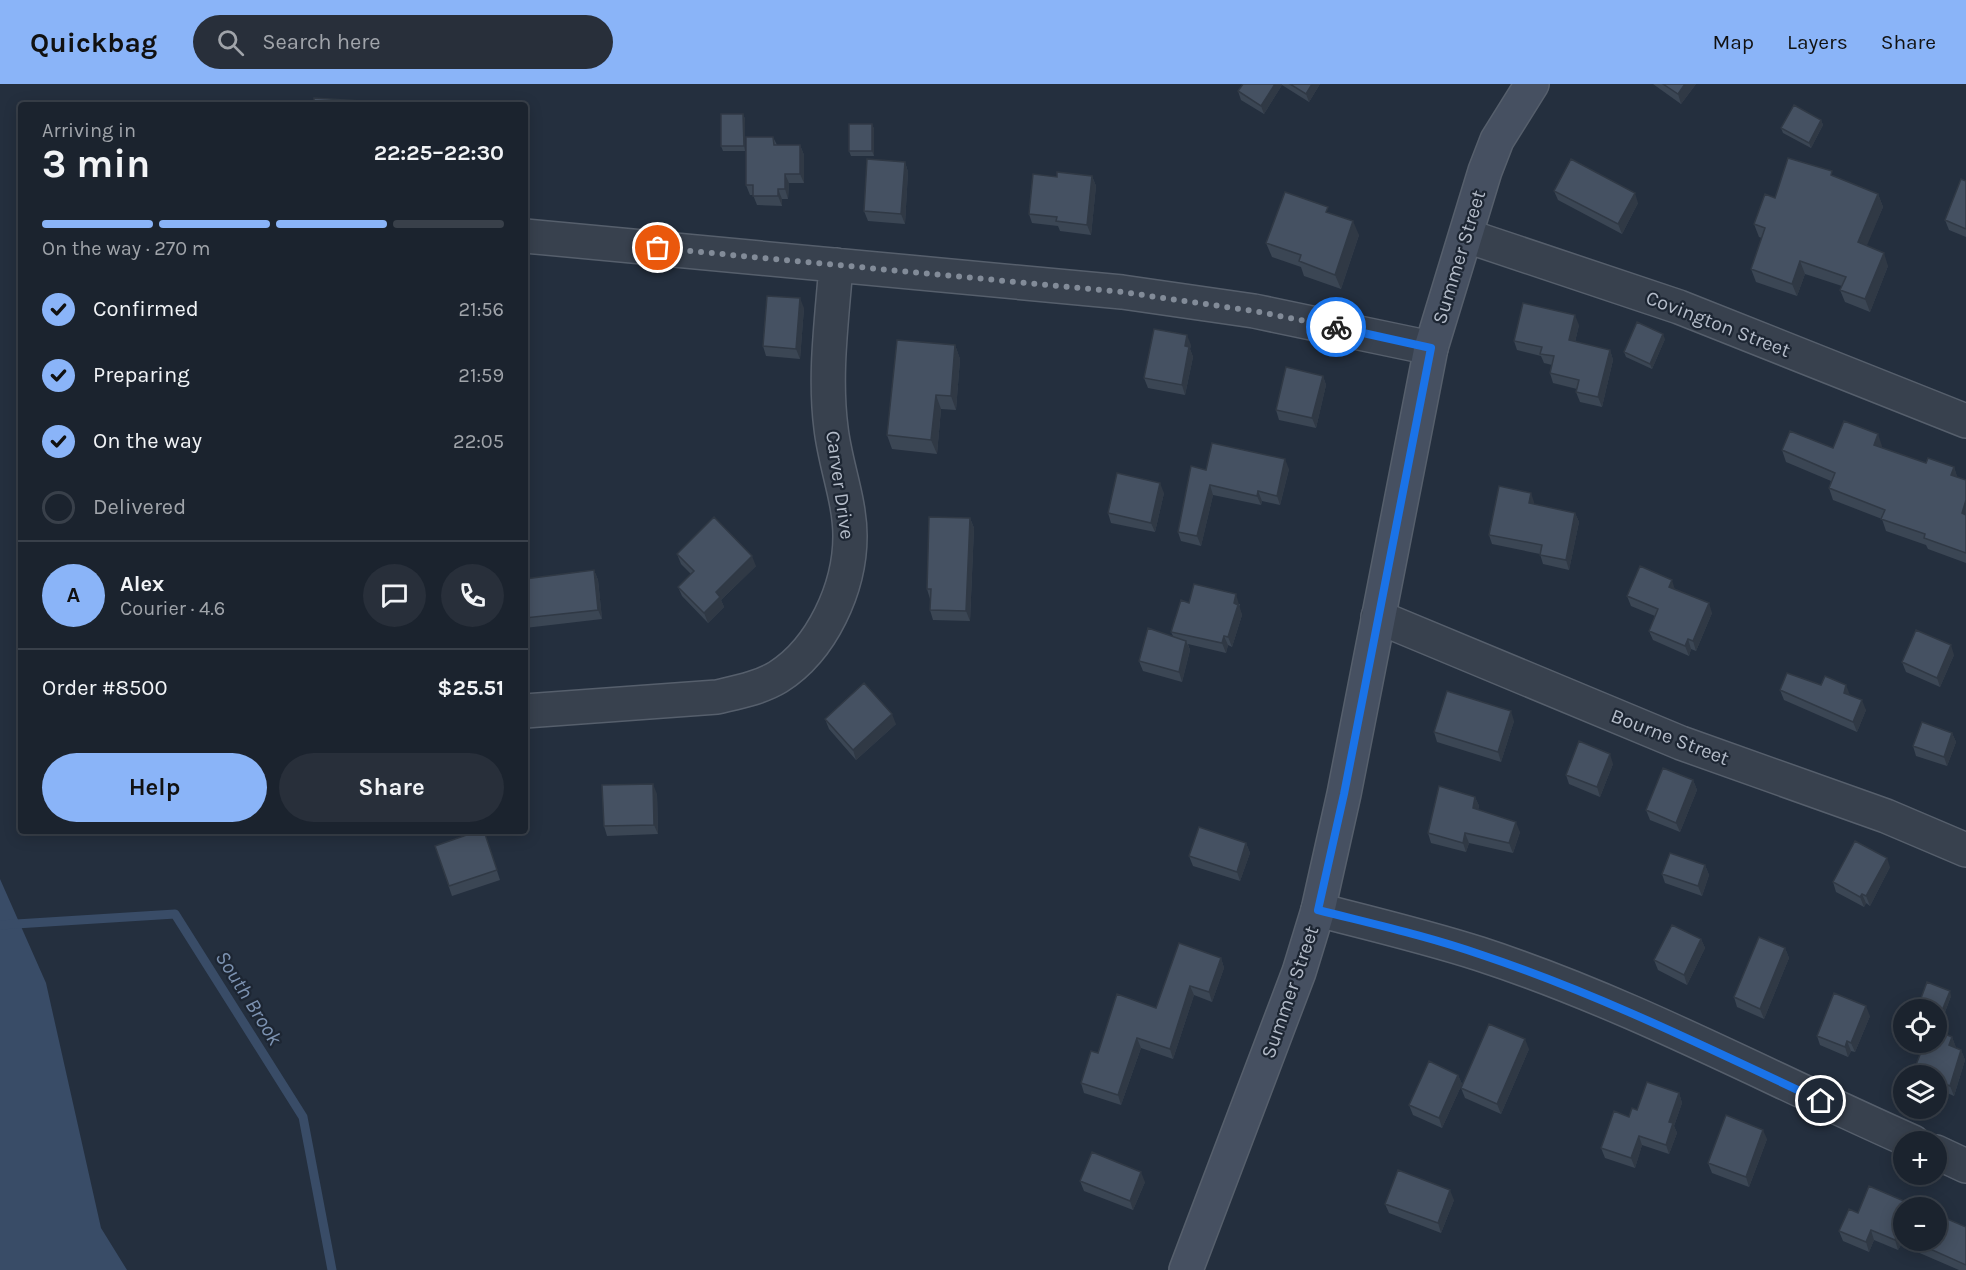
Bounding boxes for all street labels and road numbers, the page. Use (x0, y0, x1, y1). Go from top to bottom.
street label: Summer Street (1428, 187, 1490, 327)
street label: Covington Street (1643, 286, 1794, 362)
street label: Carver Drive (821, 429, 859, 541)
street label: Bourne Street (1608, 704, 1733, 770)
street label: Summer Street (1257, 922, 1324, 1061)

